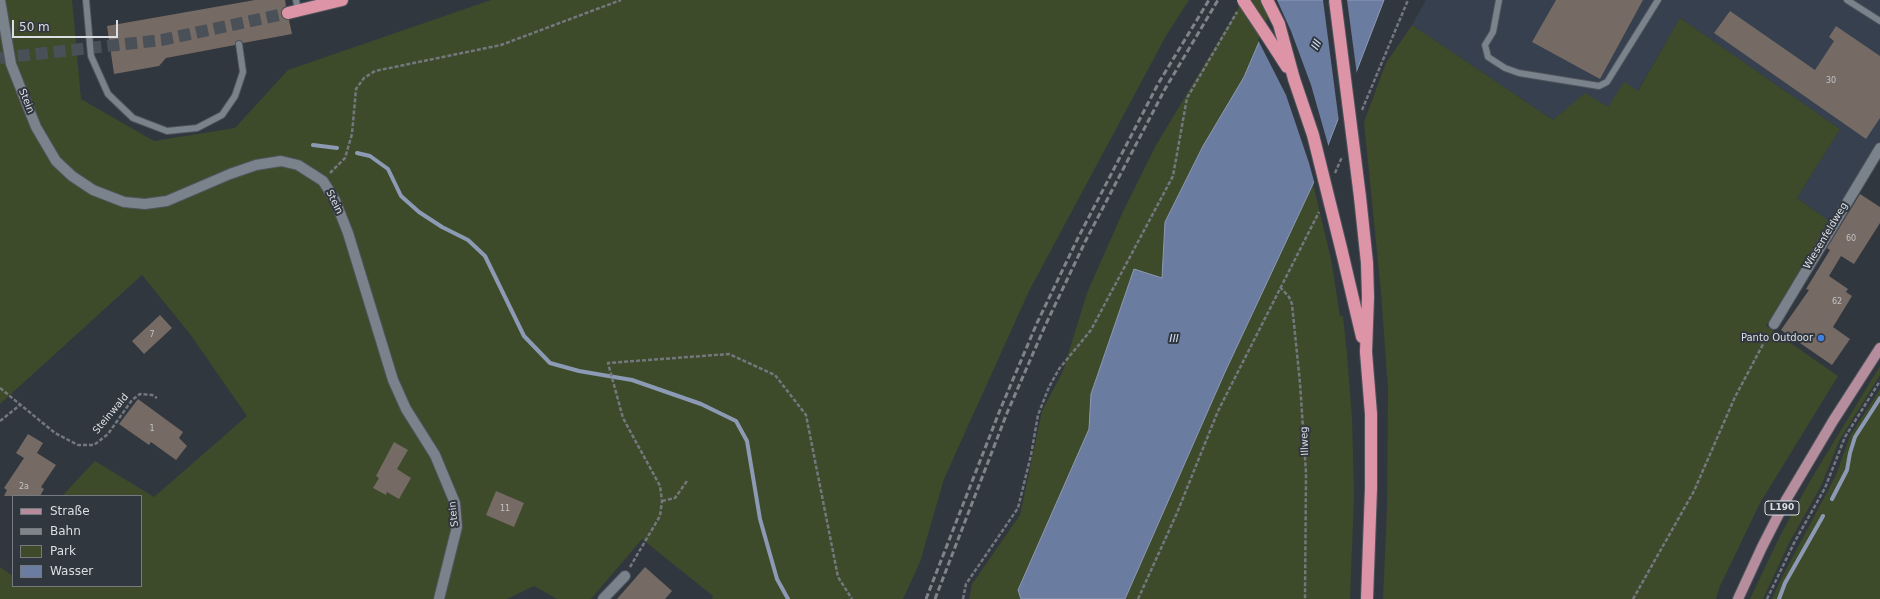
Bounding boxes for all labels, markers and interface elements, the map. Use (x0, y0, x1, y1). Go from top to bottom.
scale bar (14, 12, 120, 38)
text: 50 m (19, 20, 50, 34)
water label: Ill (1309, 38, 1325, 52)
house number: 30 (1826, 76, 1836, 86)
street label: Stein (16, 87, 36, 115)
street label: Stein (323, 188, 345, 216)
street label: Wiesenfeldweg (1801, 200, 1851, 272)
house number: 60 (1846, 234, 1856, 244)
house number: 62 (1832, 297, 1842, 307)
house number: 7 (149, 330, 155, 340)
water label: Ill (1169, 332, 1179, 346)
place label: Panto Outdoor (1741, 332, 1813, 344)
marker: Panto Outdoor (1816, 333, 1826, 343)
street label: Steinwald (91, 391, 131, 437)
house number: 1 (149, 424, 155, 434)
street label: Illweg (1298, 426, 1312, 456)
house number: 2a (19, 482, 29, 492)
legend (12, 495, 142, 587)
street label: Stein (447, 501, 461, 527)
road number: L190 (1765, 501, 1799, 515)
text: Straße (50, 504, 90, 518)
house number: 11 (500, 504, 510, 514)
text: Bahn (50, 524, 81, 538)
text: Park (50, 544, 76, 558)
text: Wasser (50, 564, 93, 578)

